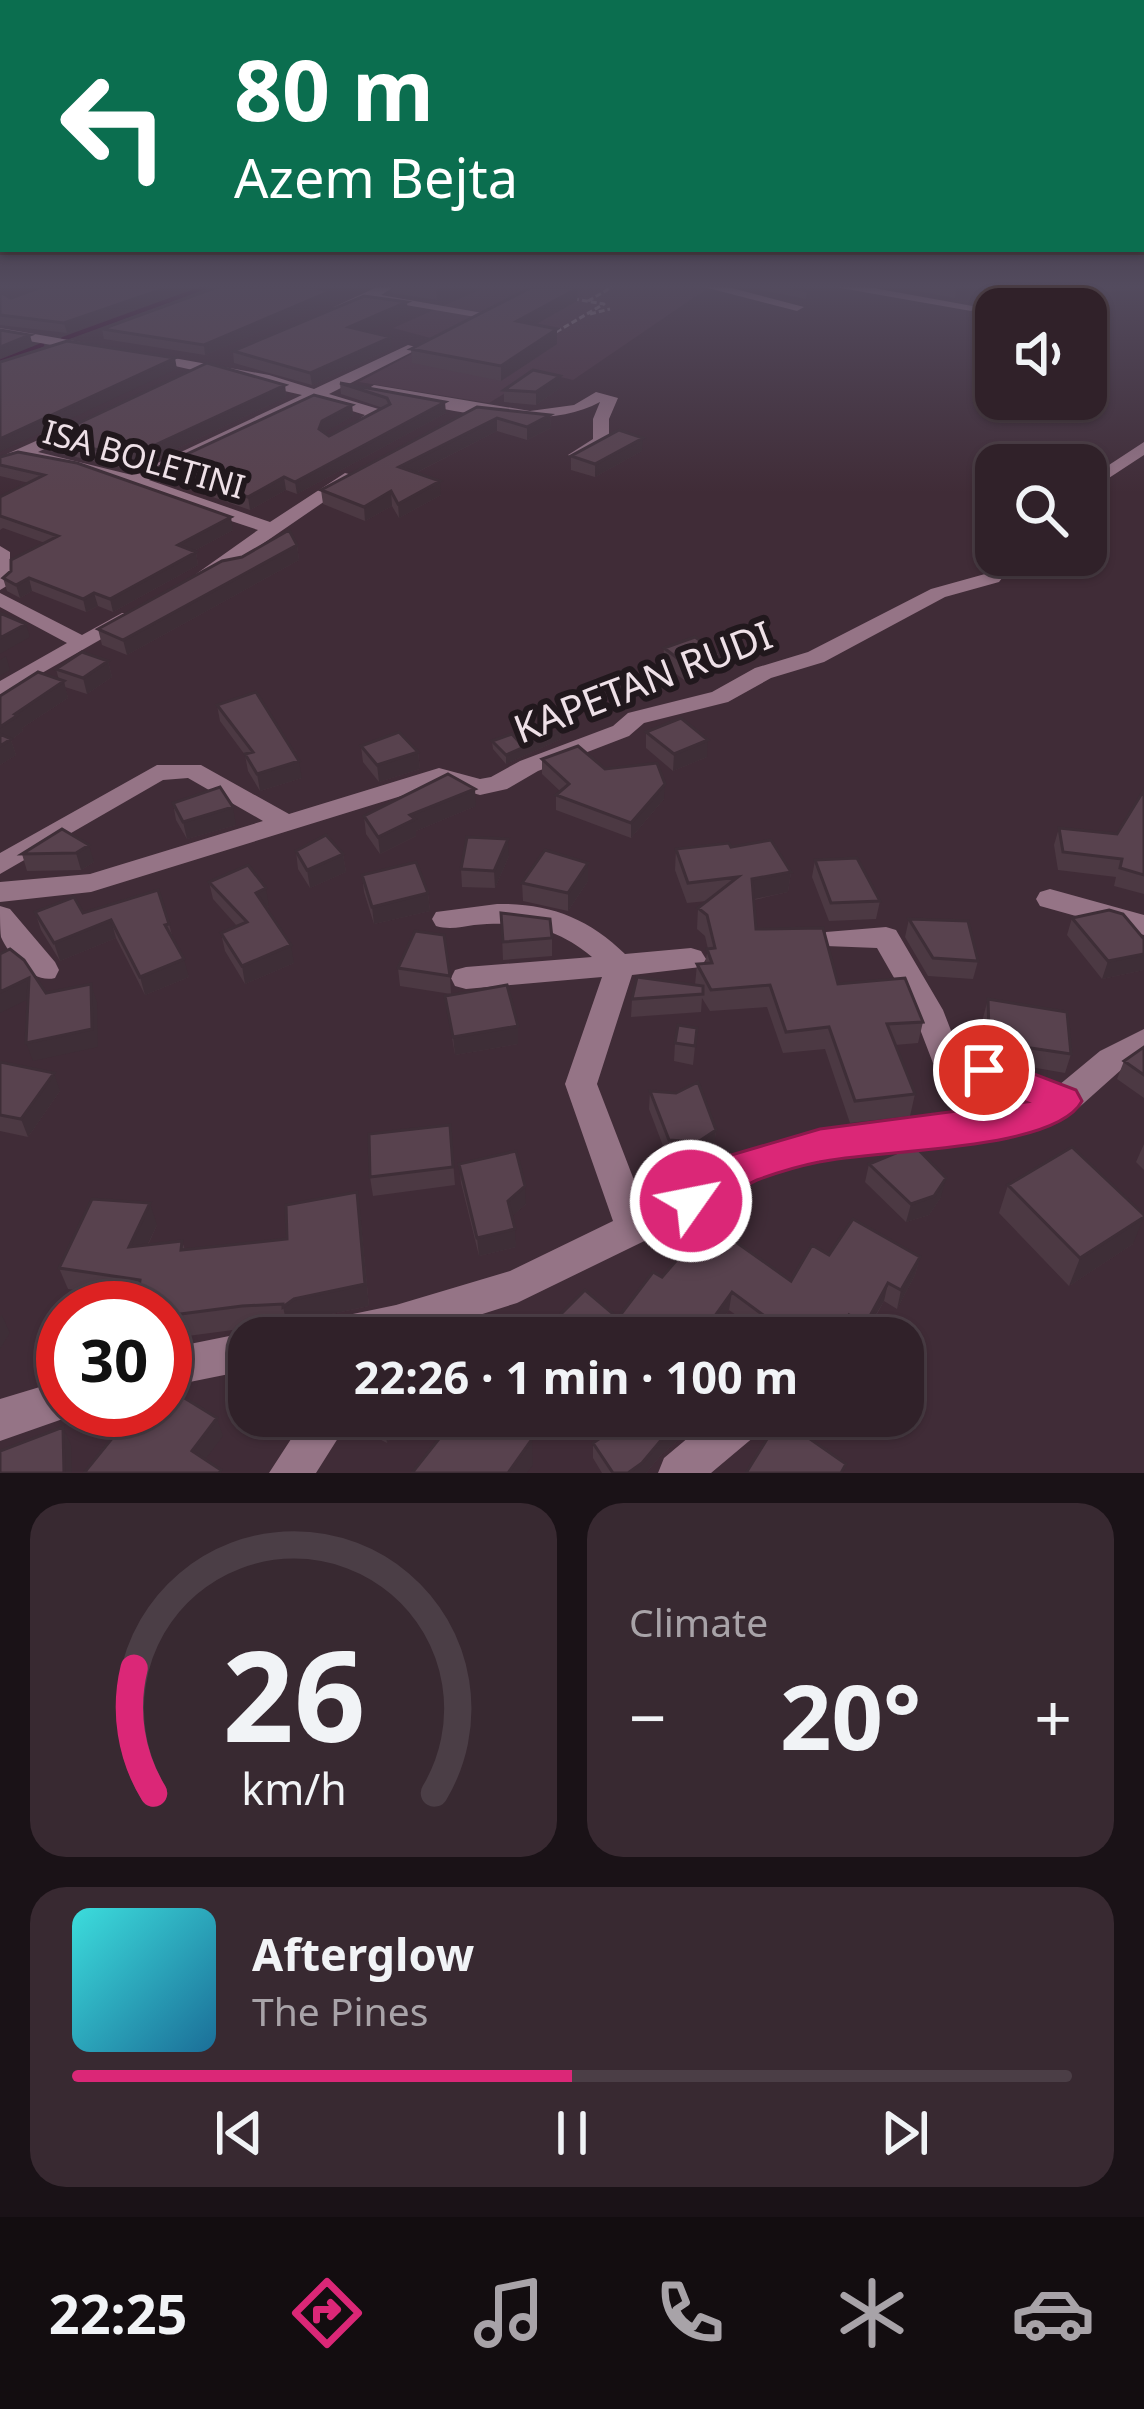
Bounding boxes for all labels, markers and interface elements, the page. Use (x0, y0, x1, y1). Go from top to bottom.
text: 80 m (234, 31, 434, 146)
icon: left (36, 48, 192, 204)
text: Azem Bejta (234, 140, 518, 214)
map controls (975, 288, 1107, 576)
button: sound (975, 288, 1107, 420)
street label: ISA BOLETINI (38, 408, 250, 509)
button: search (975, 444, 1107, 576)
street label: KAPETAN RUDI (506, 607, 779, 754)
pin (933, 1019, 1035, 1121)
icon: arrive (951, 1037, 1017, 1103)
position arrow (628, 1138, 754, 1264)
speed limit sign: 30 (36, 1281, 192, 1437)
text: 22:26 · 1 min · 100 m (354, 1346, 798, 1407)
text: Climate (629, 1595, 768, 1648)
text: 26 (222, 1609, 365, 1779)
text: 20° (780, 1654, 921, 1776)
text: − (629, 1671, 667, 1761)
text: + (1034, 1671, 1072, 1761)
text: km/h (241, 1759, 346, 1818)
text: Afterglow (252, 1923, 474, 1984)
text: The Pines (252, 1984, 428, 2037)
icon: previous (206, 2100, 272, 2166)
icon: pause (539, 2100, 605, 2166)
icon: next (872, 2100, 938, 2166)
icon: directions (285, 2271, 369, 2355)
icon: music (467, 2271, 551, 2355)
icon: phone (648, 2271, 732, 2355)
icon: climate (830, 2271, 914, 2355)
icon: car (1011, 2271, 1095, 2355)
text: 22:25 (49, 2276, 188, 2350)

